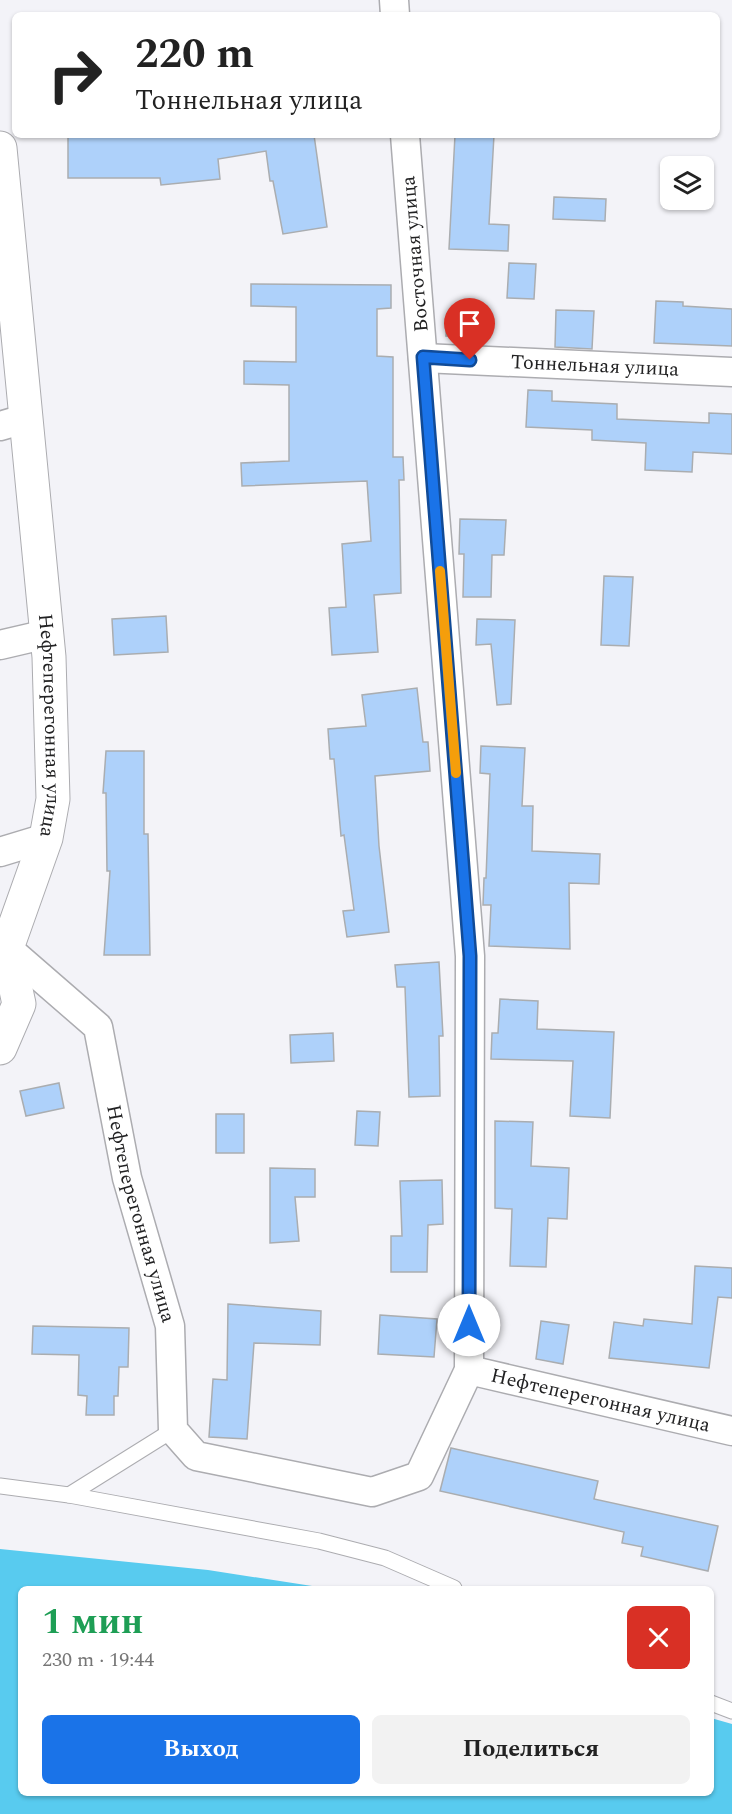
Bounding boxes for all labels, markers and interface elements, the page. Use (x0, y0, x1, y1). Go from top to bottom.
text: 220 m (135, 23, 254, 86)
icon: right (36, 36, 114, 114)
text: Тоннельная улица (135, 80, 362, 122)
map controls (660, 156, 714, 210)
button: layers (660, 156, 714, 210)
street label: Восточная улица (393, 175, 437, 333)
pin (444, 298, 495, 360)
icon: arrive (453, 307, 486, 340)
street label: Тоннельная улица (510, 347, 680, 385)
street label: Нефтеперегонная улица (30, 612, 68, 840)
street label: Нефтеперегонная улица (98, 1102, 183, 1326)
position arrow (437, 1293, 501, 1357)
street label: Нефтеперегонная улица (488, 1361, 713, 1441)
text: 1 мин (42, 1595, 143, 1650)
button: close (627, 1606, 690, 1669)
text: 230 m · 19:44 (42, 1645, 154, 1675)
button: Выход (42, 1715, 360, 1784)
button: Поделиться (372, 1715, 690, 1784)

